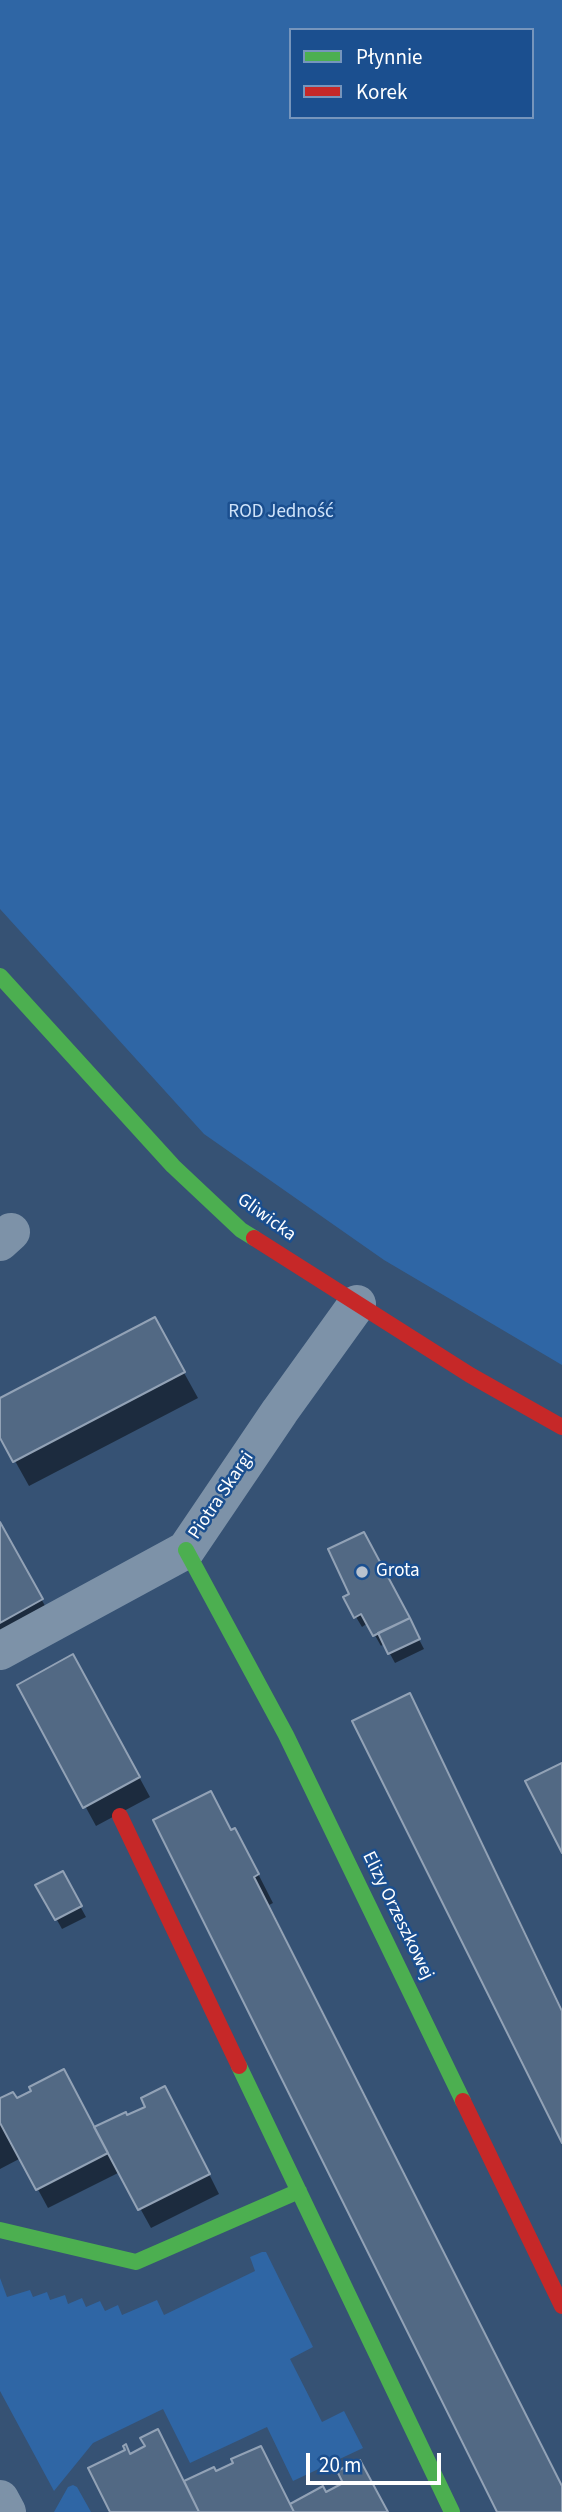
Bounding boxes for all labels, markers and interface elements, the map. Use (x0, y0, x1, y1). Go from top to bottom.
legend (289, 28, 534, 119)
text: Płynnie (356, 42, 423, 72)
text: Korek (356, 77, 407, 107)
park label: ROD Jedność (228, 502, 334, 524)
street label: Gliwicka (232, 1189, 300, 1247)
street label: Piotra Skargi (184, 1448, 260, 1544)
place label: Grota (376, 1561, 420, 1583)
marker: Grota (354, 1564, 370, 1580)
street label: Elizy Orzeszkowej (356, 1848, 438, 1984)
scale bar (310, 2438, 445, 2482)
text: 20 m (319, 2450, 361, 2480)

